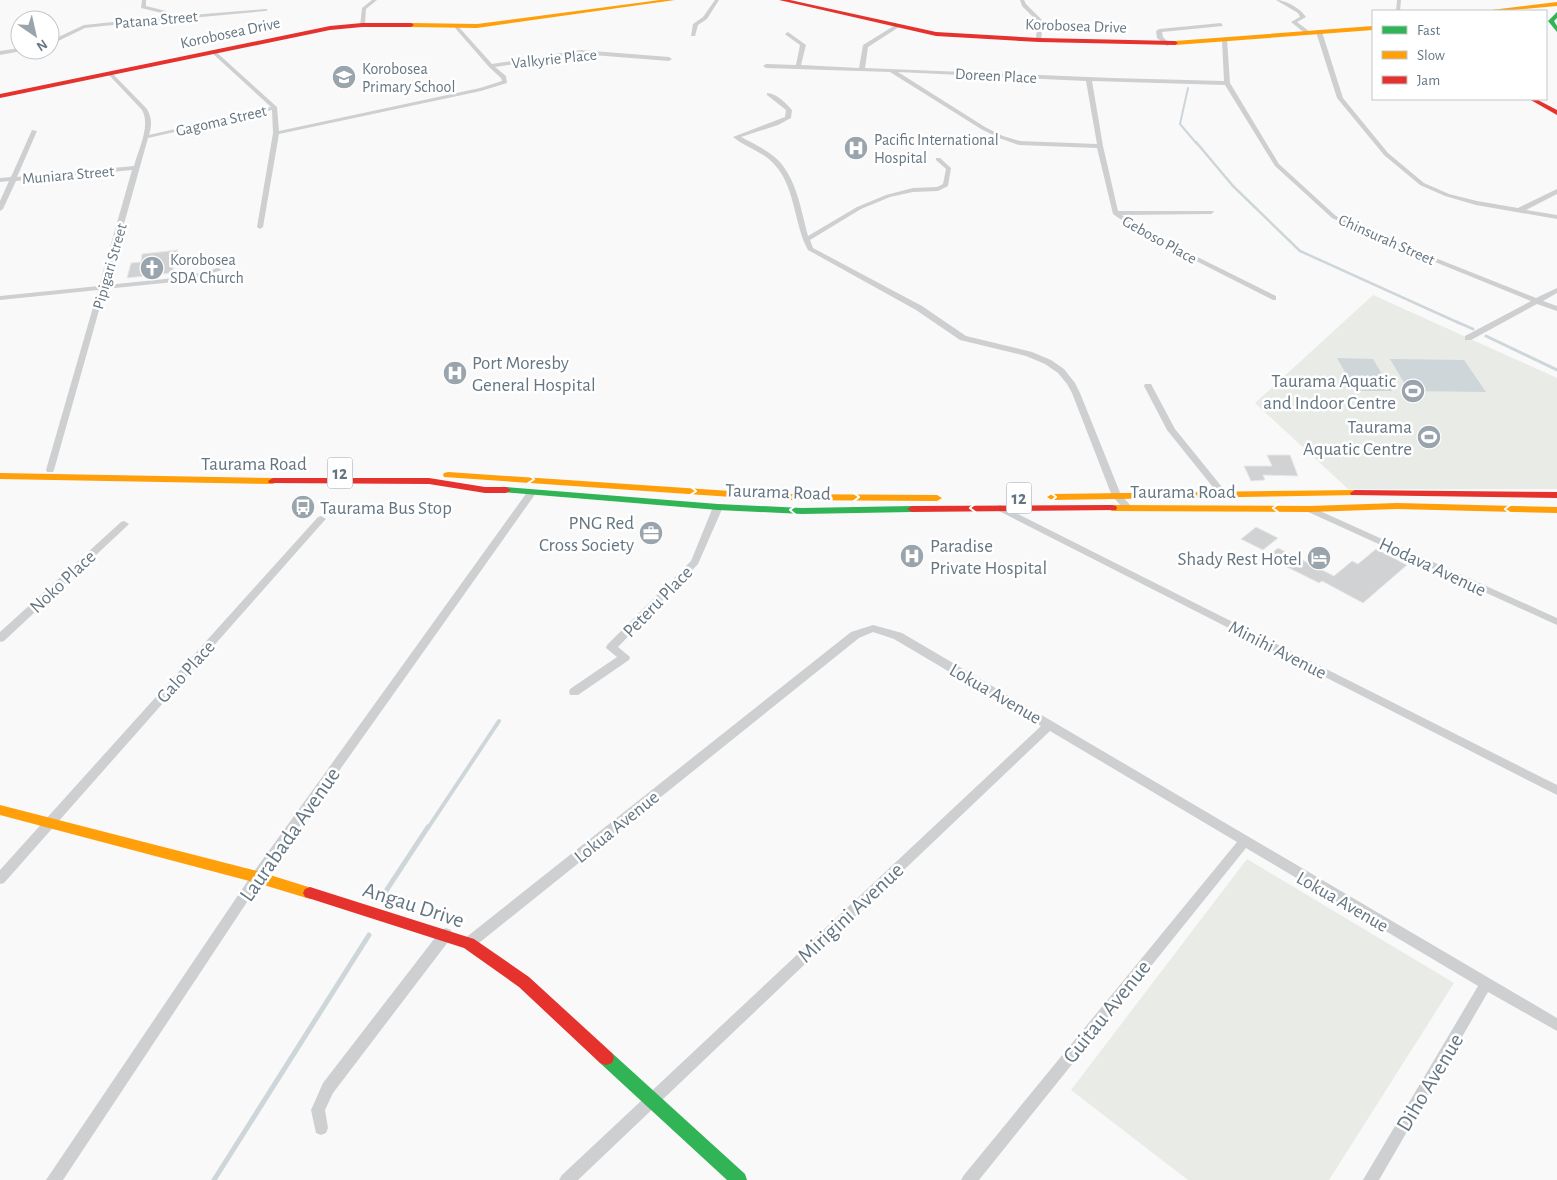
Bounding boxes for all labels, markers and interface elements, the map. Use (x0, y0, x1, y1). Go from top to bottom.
street label: Patana Street (114, 8, 198, 32)
north arrow (10, 10, 60, 60)
legend (1372, 10, 1547, 100)
street label: Korobosea Drive (179, 15, 282, 51)
street label: Korobosea Drive (1025, 16, 1127, 36)
text: Fast (1417, 23, 1441, 38)
text: N (34, 36, 50, 53)
street label: Valkyrie Place (511, 47, 598, 72)
text: Slow (1417, 48, 1445, 63)
place label: Korobosea Primary School (362, 61, 455, 96)
school or university icon: Korobosea Primary School (331, 64, 357, 90)
street label: Doreen Place (955, 66, 1037, 86)
text: Jam (1417, 73, 1440, 88)
street label: Gagoma Street (174, 103, 268, 139)
place label: Pacific International Hospital (874, 132, 999, 166)
hospital icon: Pacific International Hospital (843, 135, 869, 161)
street label: Muniara Street (21, 163, 115, 187)
street label: Chinsurah Street (1336, 212, 1437, 268)
street label: Geboso Place (1120, 213, 1199, 267)
street label: Pipigari Street (90, 222, 130, 311)
place label: Korobosea SDA Church (170, 252, 244, 286)
church icon: Korobosea SDA Church (139, 255, 165, 281)
place label: Port Moresby General Hospital (472, 354, 596, 395)
hospital icon: Port Moresby General Hospital (442, 360, 468, 386)
place label: Taurama Aquatic and Indoor Centre (1263, 372, 1396, 413)
sports icon: Taurama Aquatic and Indoor Centre (1400, 378, 1426, 404)
place label: Taurama Aquatic Centre (1303, 418, 1412, 459)
sports icon: Taurama Aquatic Centre (1416, 424, 1442, 450)
street label: Taurama Road (201, 455, 307, 474)
road number: 12 (328, 458, 352, 488)
one-way arrow (527, 473, 535, 484)
street label: Taurama Road (725, 481, 831, 504)
road number: 12 (1006, 482, 1032, 514)
street label: Taurama Road (1130, 483, 1236, 502)
one-way arrow (690, 486, 698, 497)
one-way arrow (852, 492, 860, 502)
one-way arrow (1049, 492, 1057, 503)
bus stop icon: Taurama Bus Stop (290, 494, 316, 520)
place label: Taurama Bus Stop (320, 499, 452, 518)
one-way arrow (969, 503, 977, 514)
one-way arrow (1272, 503, 1280, 513)
one-way arrow (1504, 504, 1512, 514)
one-way arrow (789, 505, 797, 516)
place label: PNG Red Cross Society (539, 514, 634, 555)
office icon: PNG Red Cross Society (638, 520, 664, 546)
street label: Hodava Avenue (1376, 534, 1489, 600)
place label: Paradise Private Hospital (930, 537, 1047, 578)
hospital icon: Paradise Private Hospital (899, 543, 925, 569)
hotel icon: Shady Rest Hotel (1306, 545, 1332, 571)
street label: Noko Place (27, 547, 100, 617)
place label: Shady Rest Hotel (1177, 550, 1302, 569)
street label: Peteru Place (620, 563, 696, 641)
street label: Minihi Avenue (1225, 618, 1329, 683)
street label: Galo Place (153, 637, 219, 707)
street label: Lokua Avenue (946, 660, 1044, 728)
street label: Laurabada Avenue (235, 763, 344, 906)
street label: Lokua Avenue (571, 787, 663, 867)
street label: Mirigini Avenue (794, 858, 908, 967)
street label: Lokua Avenue (1293, 868, 1391, 936)
street label: Angau Drive (360, 878, 467, 932)
street label: Guitau Avenue (1059, 956, 1155, 1067)
street label: Diho Avenue (1392, 1030, 1467, 1135)

